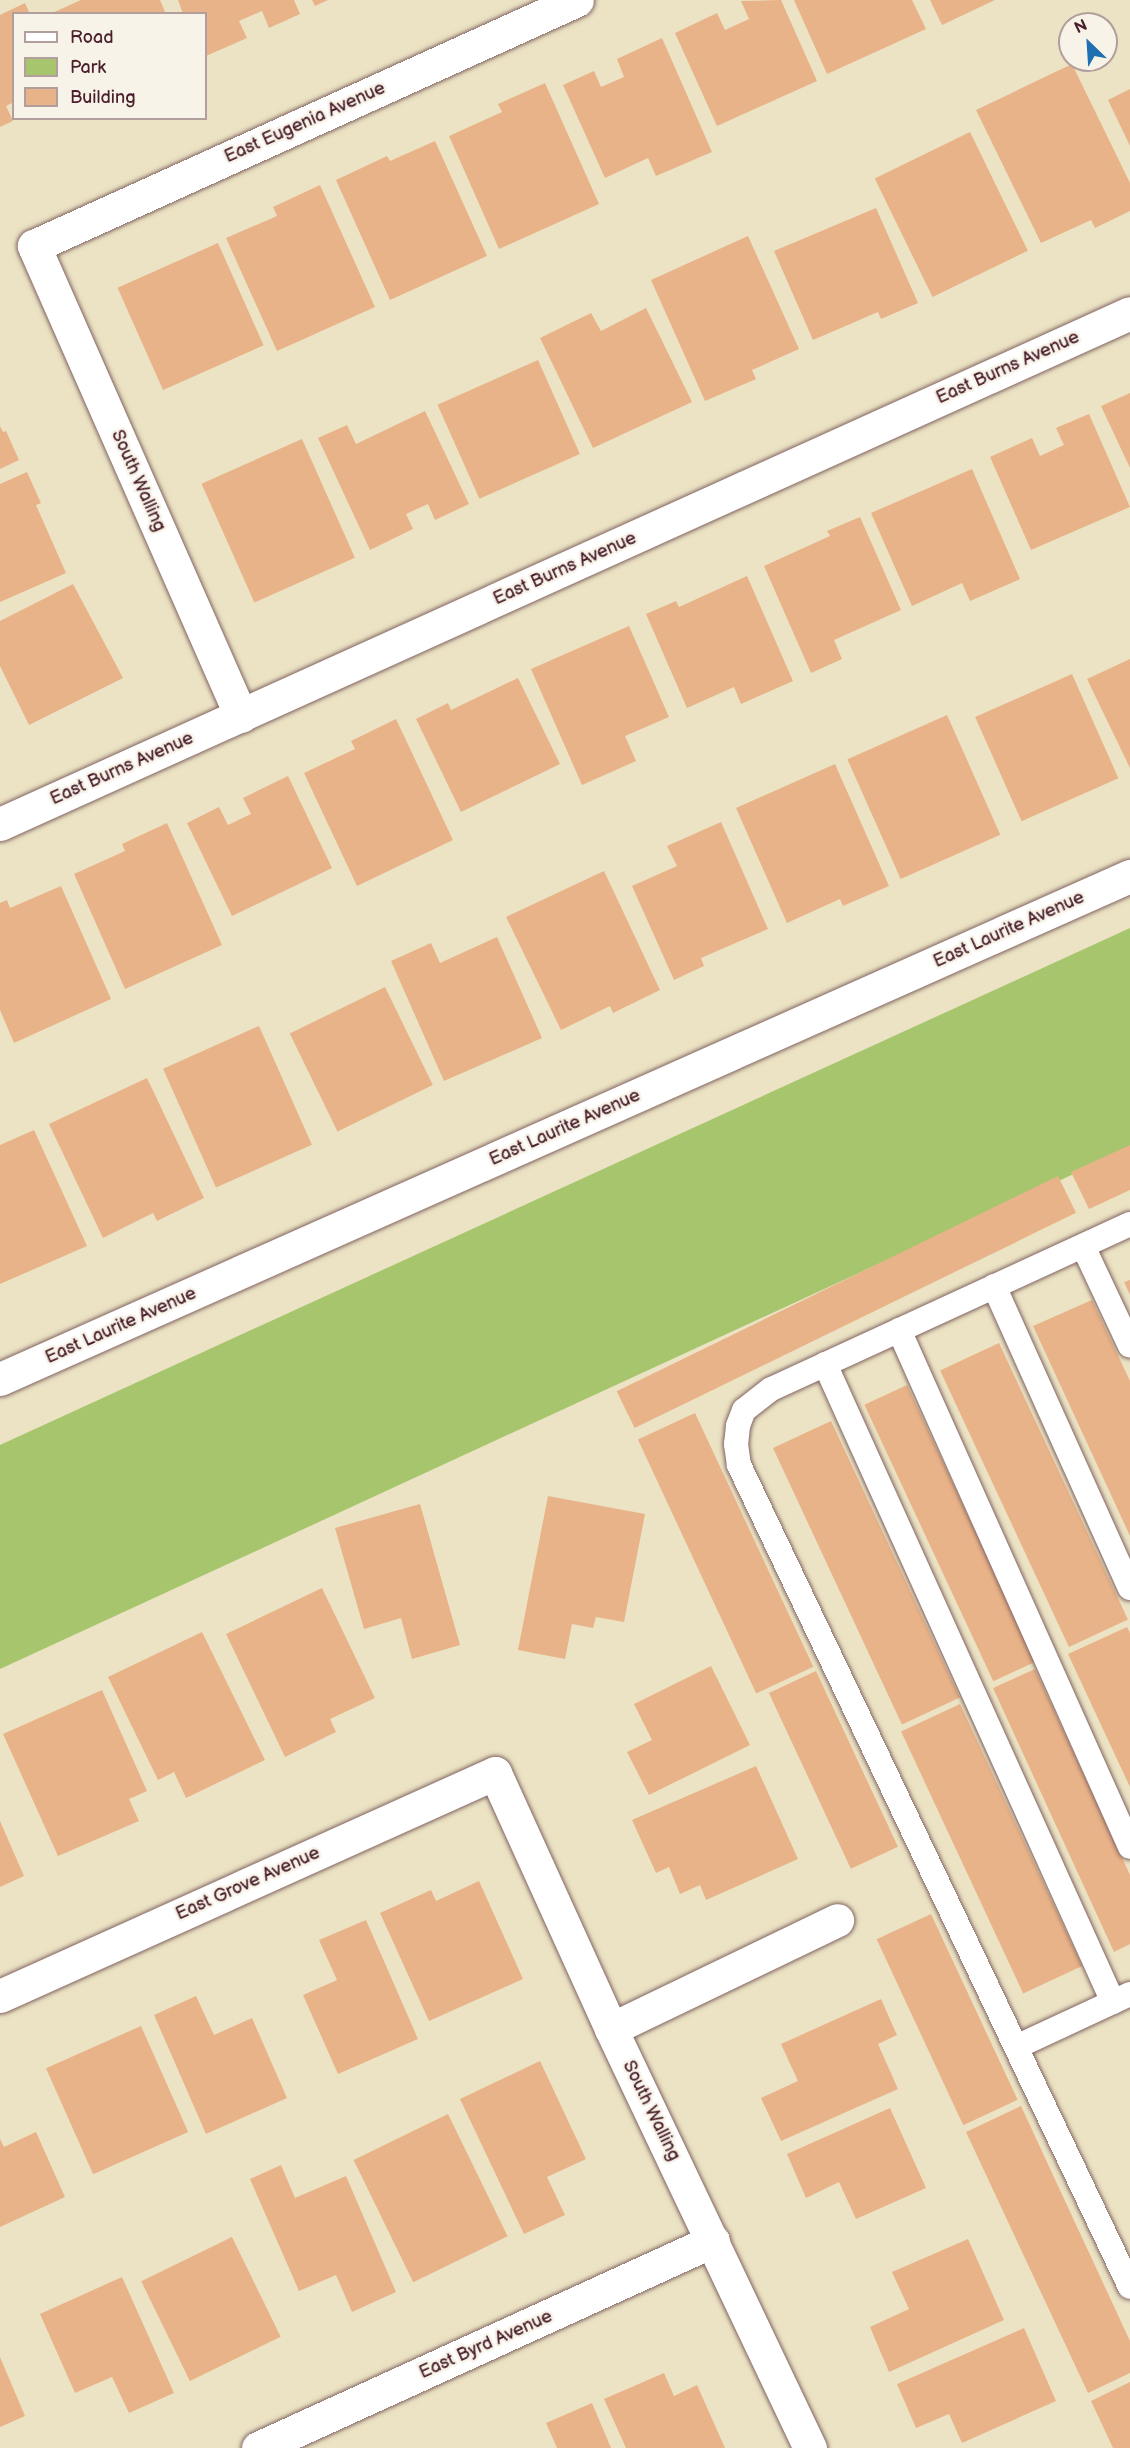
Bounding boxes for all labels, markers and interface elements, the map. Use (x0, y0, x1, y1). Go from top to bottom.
legend (12, 12, 207, 120)
north arrow (1058, 12, 1118, 72)
text: N (1072, 16, 1090, 38)
text: Road (70, 27, 114, 48)
text: Park (70, 57, 106, 78)
street label: East Eugenia Avenue (221, 78, 389, 168)
text: Building (70, 87, 136, 108)
street label: East Burns Avenue (933, 327, 1083, 409)
street label: South Walling (106, 427, 170, 535)
street label: East Burns Avenue (490, 528, 640, 610)
street label: East Burns Avenue (47, 728, 197, 810)
street label: East Laurite Avenue (930, 887, 1088, 973)
street label: East Laurite Avenue (486, 1085, 644, 1171)
street label: East Laurite Avenue (42, 1283, 200, 1369)
street label: East Grove Avenue (173, 1843, 323, 1925)
street label: South Walling (617, 2057, 685, 2165)
street label: East Byrd Avenue (416, 2306, 556, 2384)

